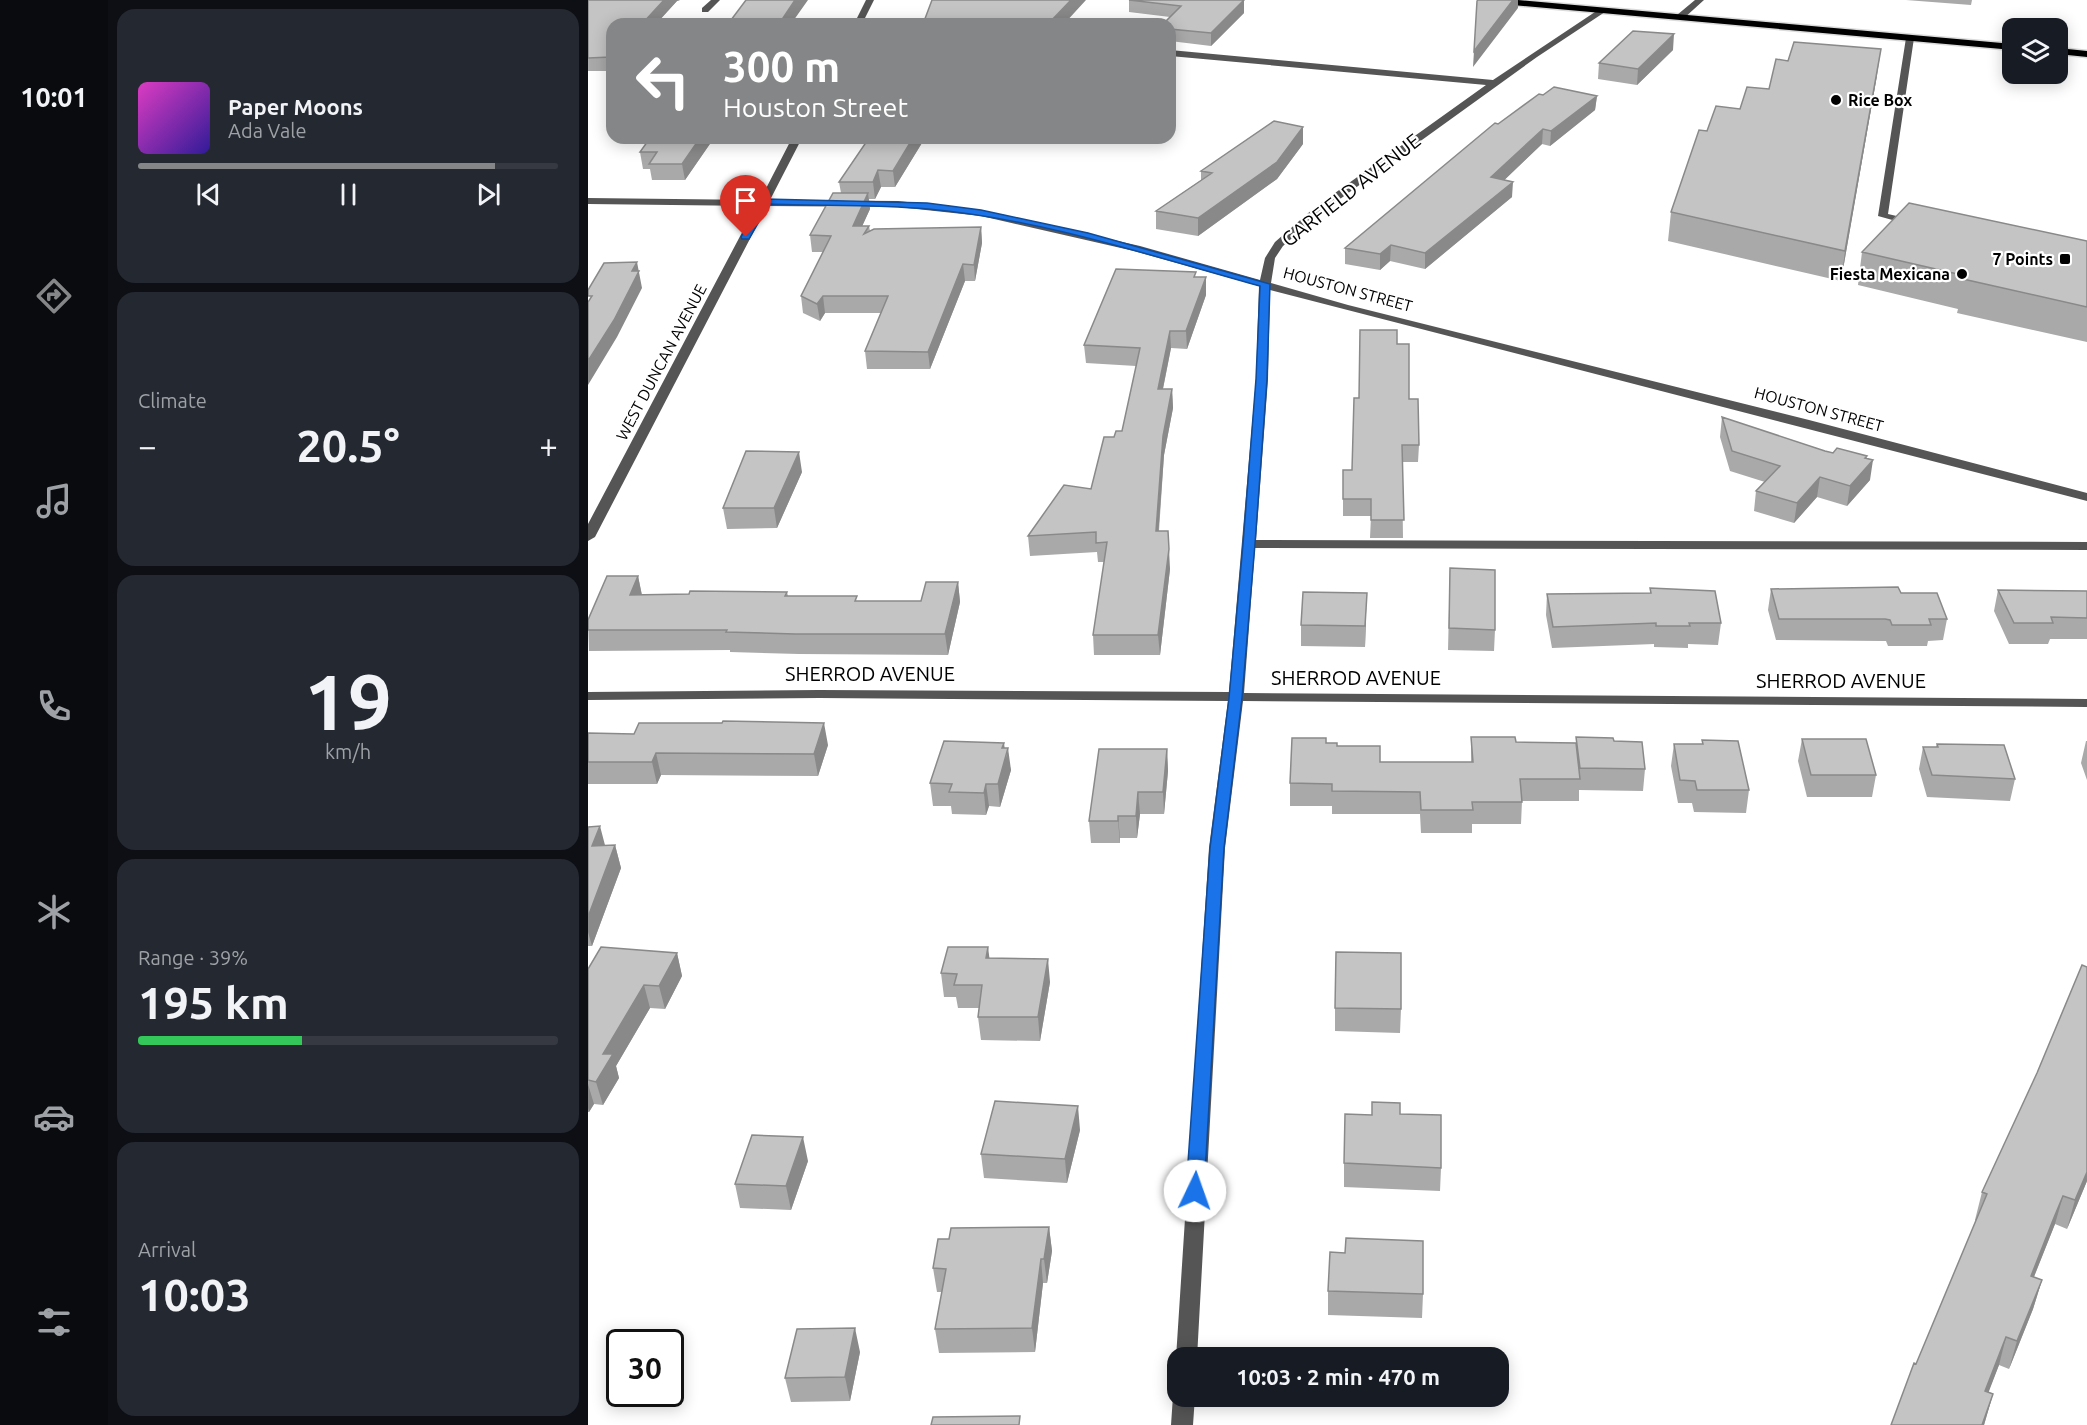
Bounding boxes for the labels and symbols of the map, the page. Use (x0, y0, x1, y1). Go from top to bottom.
place label: Rice Box (1848, 91, 1912, 109)
marker: Rice Box (1829, 93, 1843, 107)
street label: GARFIELD AVENUE (1277, 128, 1425, 251)
pin (720, 175, 771, 237)
place label: 7 Points (1992, 250, 2053, 268)
marker: 7 Points (2058, 252, 2072, 266)
street label: HOUSTON STREET (1281, 263, 1415, 315)
place label: Fiesta Mexicana (1830, 265, 1950, 283)
marker: Fiesta Mexicana (1955, 267, 1969, 281)
street label: WEST DUNCAN AVENUE (612, 281, 710, 443)
street label: HOUSTON STREET (1752, 383, 1886, 435)
street label: SHERROD AVENUE (785, 662, 955, 685)
street label: SHERROD AVENUE (1271, 666, 1441, 689)
street label: SHERROD AVENUE (1756, 669, 1926, 692)
position arrow (1163, 1159, 1227, 1223)
speed limit sign: 30 (606, 1329, 684, 1407)

